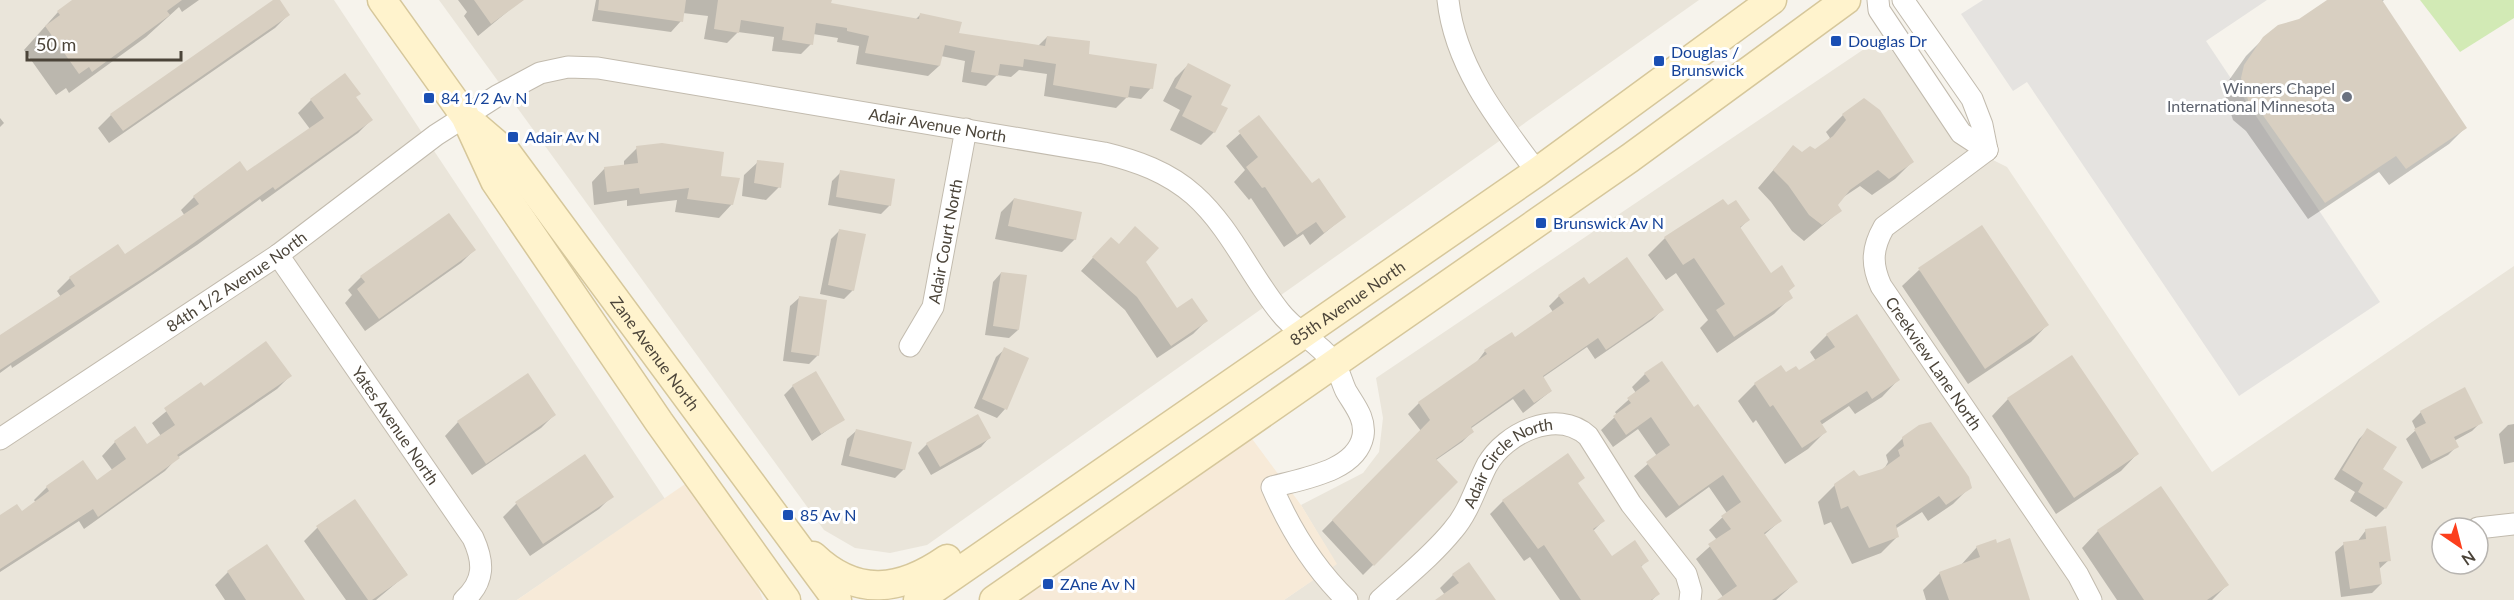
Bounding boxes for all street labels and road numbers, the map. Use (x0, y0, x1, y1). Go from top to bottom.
street label: Adair Avenue North (868, 104, 1008, 145)
street label: Adair Court North (924, 177, 966, 305)
street label: 84th 1/2 Avenue North (162, 227, 310, 335)
street label: 85th Avenue North (1286, 256, 1408, 349)
street label: Zane Avenue North (607, 292, 704, 414)
street label: Creekview Lane North (1882, 293, 1986, 433)
street label: Yates Avenue North (348, 362, 443, 488)
street label: Adair Circle North (1459, 414, 1554, 511)

